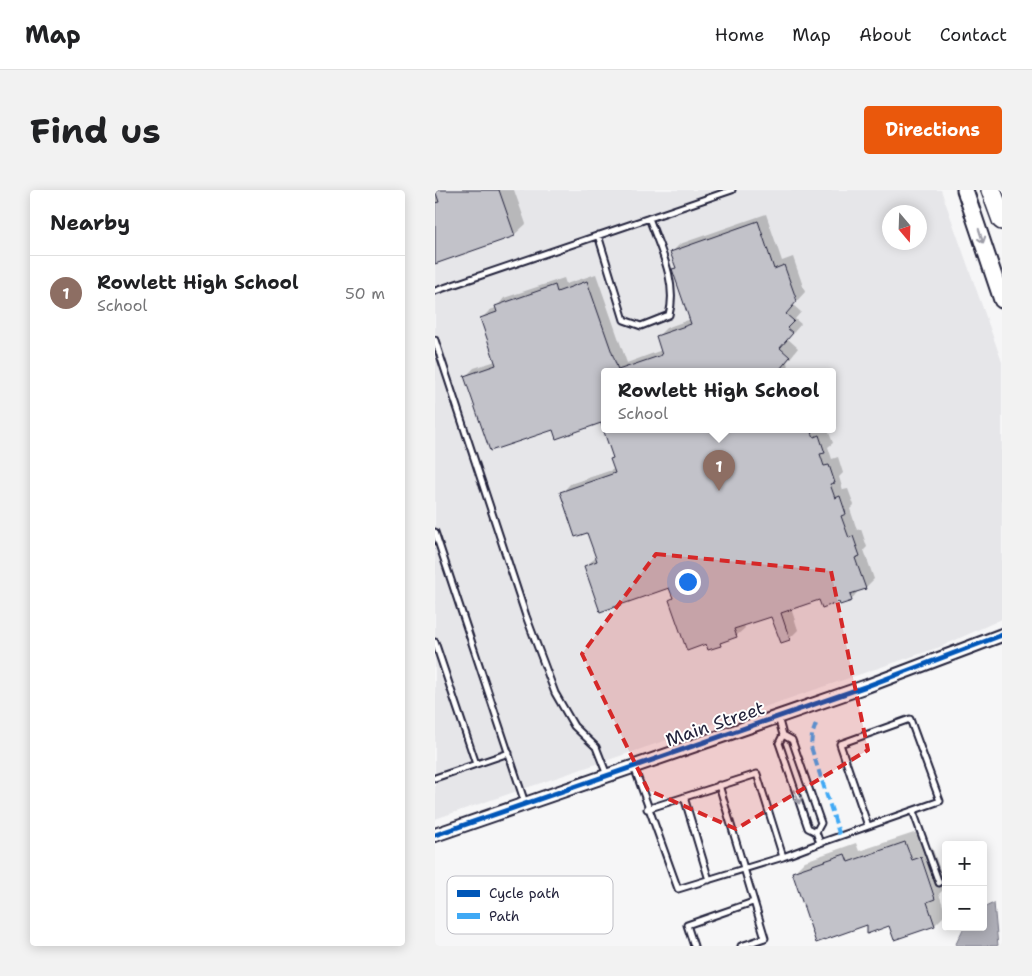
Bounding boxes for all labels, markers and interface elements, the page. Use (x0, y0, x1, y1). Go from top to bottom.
text: Map (25, 19, 81, 51)
text: Home (715, 23, 764, 47)
text: Map (792, 23, 831, 47)
text: About (859, 23, 912, 47)
text: Contact (940, 23, 1007, 47)
button: Directions (864, 106, 1002, 154)
text: Find us (30, 107, 161, 154)
north arrow (882, 205, 927, 250)
text: Nearby (50, 209, 130, 237)
one-way arrow (976, 228, 986, 244)
text: Rowlett High School (97, 270, 299, 295)
text: 1 (62, 283, 70, 304)
text: 50 m (345, 283, 385, 304)
text: School (97, 295, 147, 316)
popup (601, 368, 836, 433)
text: Rowlett High School (618, 378, 819, 403)
text: School (618, 403, 668, 424)
pin: 1 (703, 450, 735, 491)
your location (675, 569, 701, 595)
street label: Main Street (662, 696, 768, 752)
one-way arrow (793, 789, 802, 804)
map controls (942, 841, 987, 931)
button: + (942, 841, 987, 886)
legend (447, 876, 613, 934)
text: Cycle path (489, 884, 560, 902)
button: − (942, 886, 987, 931)
text: Path (489, 907, 520, 925)

